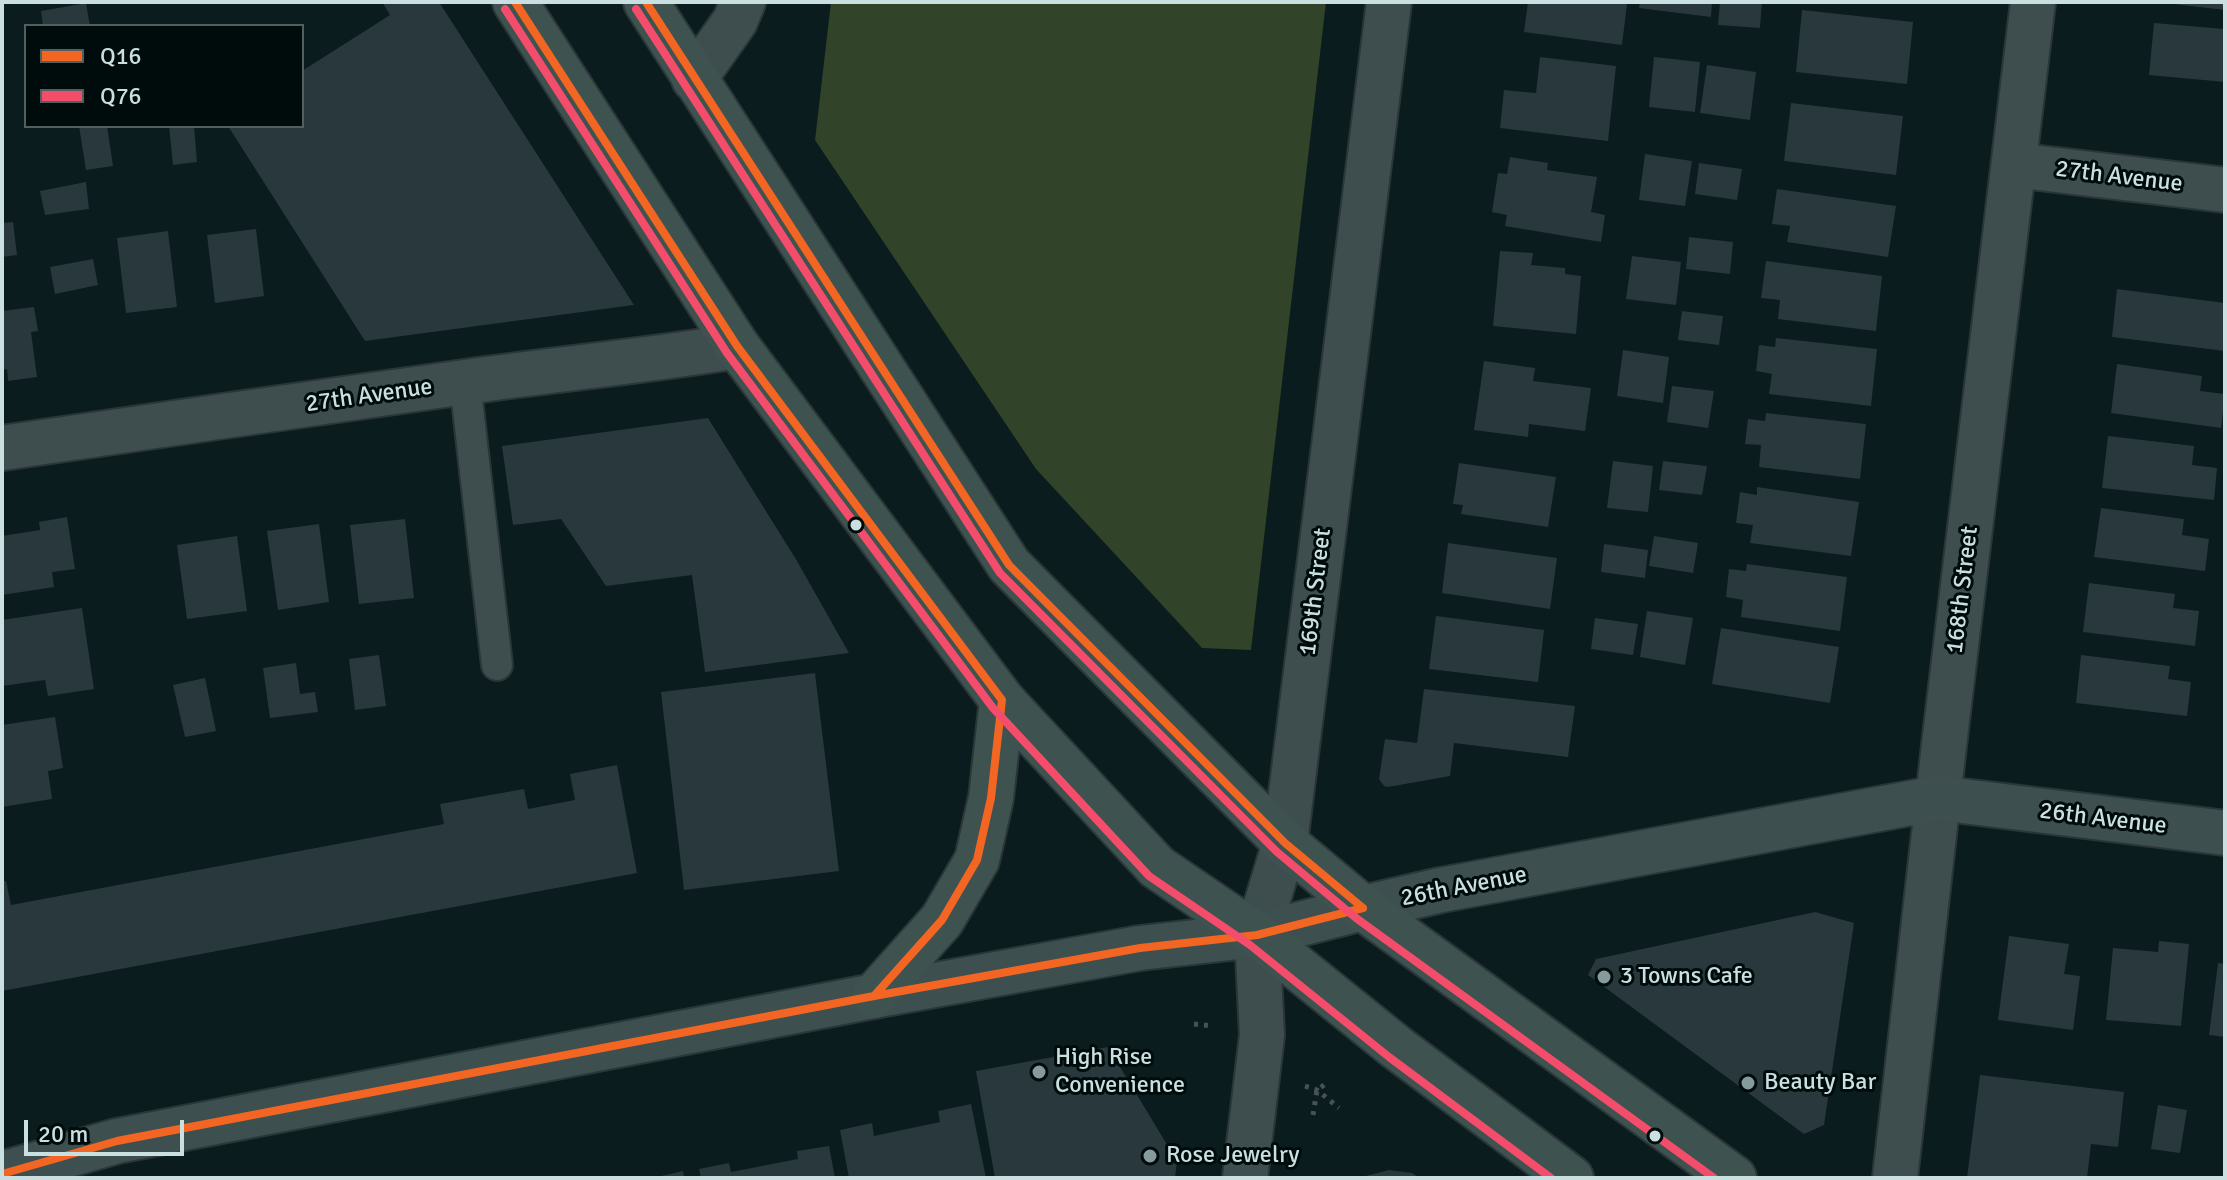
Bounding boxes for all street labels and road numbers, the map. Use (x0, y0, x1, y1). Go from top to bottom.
street label: 27th Avenue (2054, 155, 2184, 199)
street label: 27th Avenue (304, 373, 434, 419)
street label: 168th Street (1941, 525, 1985, 655)
street label: 169th Street (1294, 527, 1338, 657)
street label: 26th Avenue (2038, 797, 2168, 841)
street label: 26th Avenue (1399, 861, 1529, 913)

